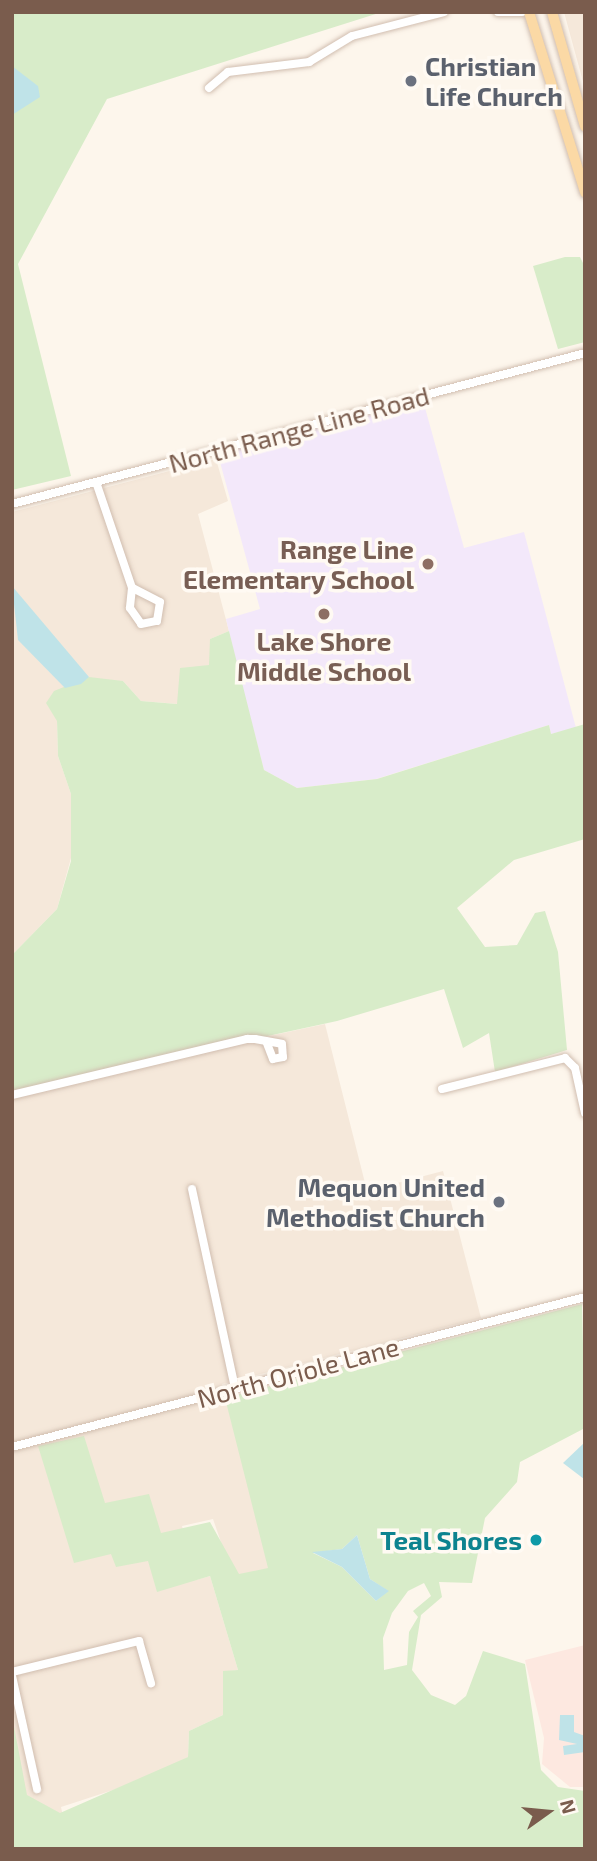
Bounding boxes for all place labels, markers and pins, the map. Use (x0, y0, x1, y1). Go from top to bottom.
place label: Christian Life Church (425, 50, 563, 112)
marker: Christian Life Church (403, 73, 419, 89)
place label: Range Line Elementary School (182, 533, 414, 594)
marker: Range Line Elementary School (420, 556, 436, 572)
marker: Lake Shore Middle School (316, 606, 332, 622)
place label: Lake Shore Middle School (237, 625, 411, 686)
place label: Mequon United Methodist Church (266, 1171, 485, 1232)
marker: Mequon United Methodist Church (491, 1194, 507, 1210)
place label: Teal Shores (380, 1524, 522, 1556)
marker: Teal Shores (528, 1532, 544, 1548)

